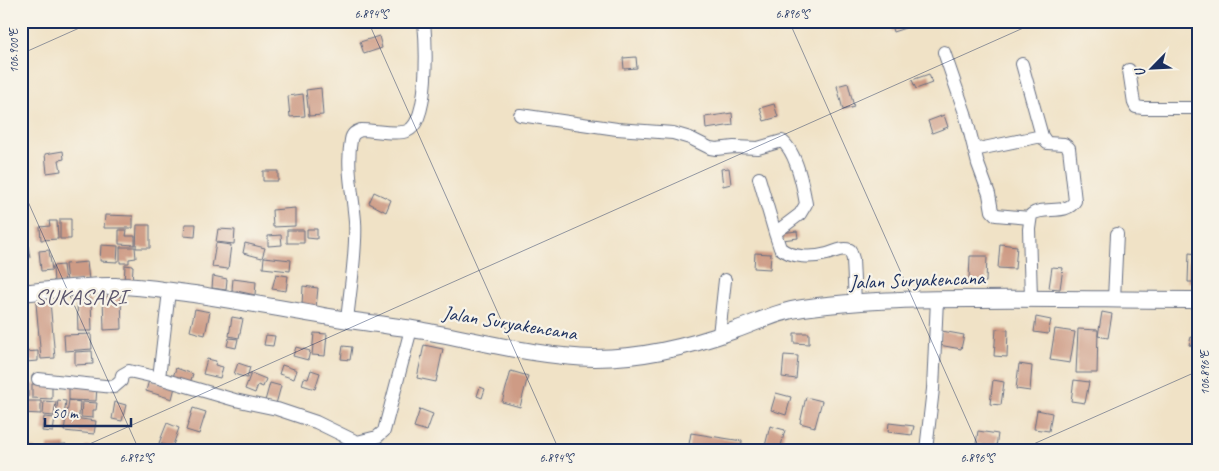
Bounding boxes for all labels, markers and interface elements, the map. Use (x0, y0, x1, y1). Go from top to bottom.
text: 6.894°S (354, 6, 390, 22)
text: 6.896°S (775, 6, 811, 22)
text: 106.900°E (6, 27, 22, 73)
north arrow (1126, 42, 1176, 92)
text: U (1130, 64, 1150, 80)
street label: Jalan Suryakencana (848, 265, 986, 295)
district label: SUKASARI (35, 283, 132, 311)
street label: Jalan Suryakencana (440, 300, 580, 346)
text: 106.896°E (1197, 349, 1213, 395)
scale bar (45, 396, 131, 428)
text: 50 m (52, 404, 79, 423)
text: 6.892°S (119, 450, 155, 466)
text: 6.894°S (539, 450, 575, 466)
text: 6.896°S (960, 450, 996, 466)

